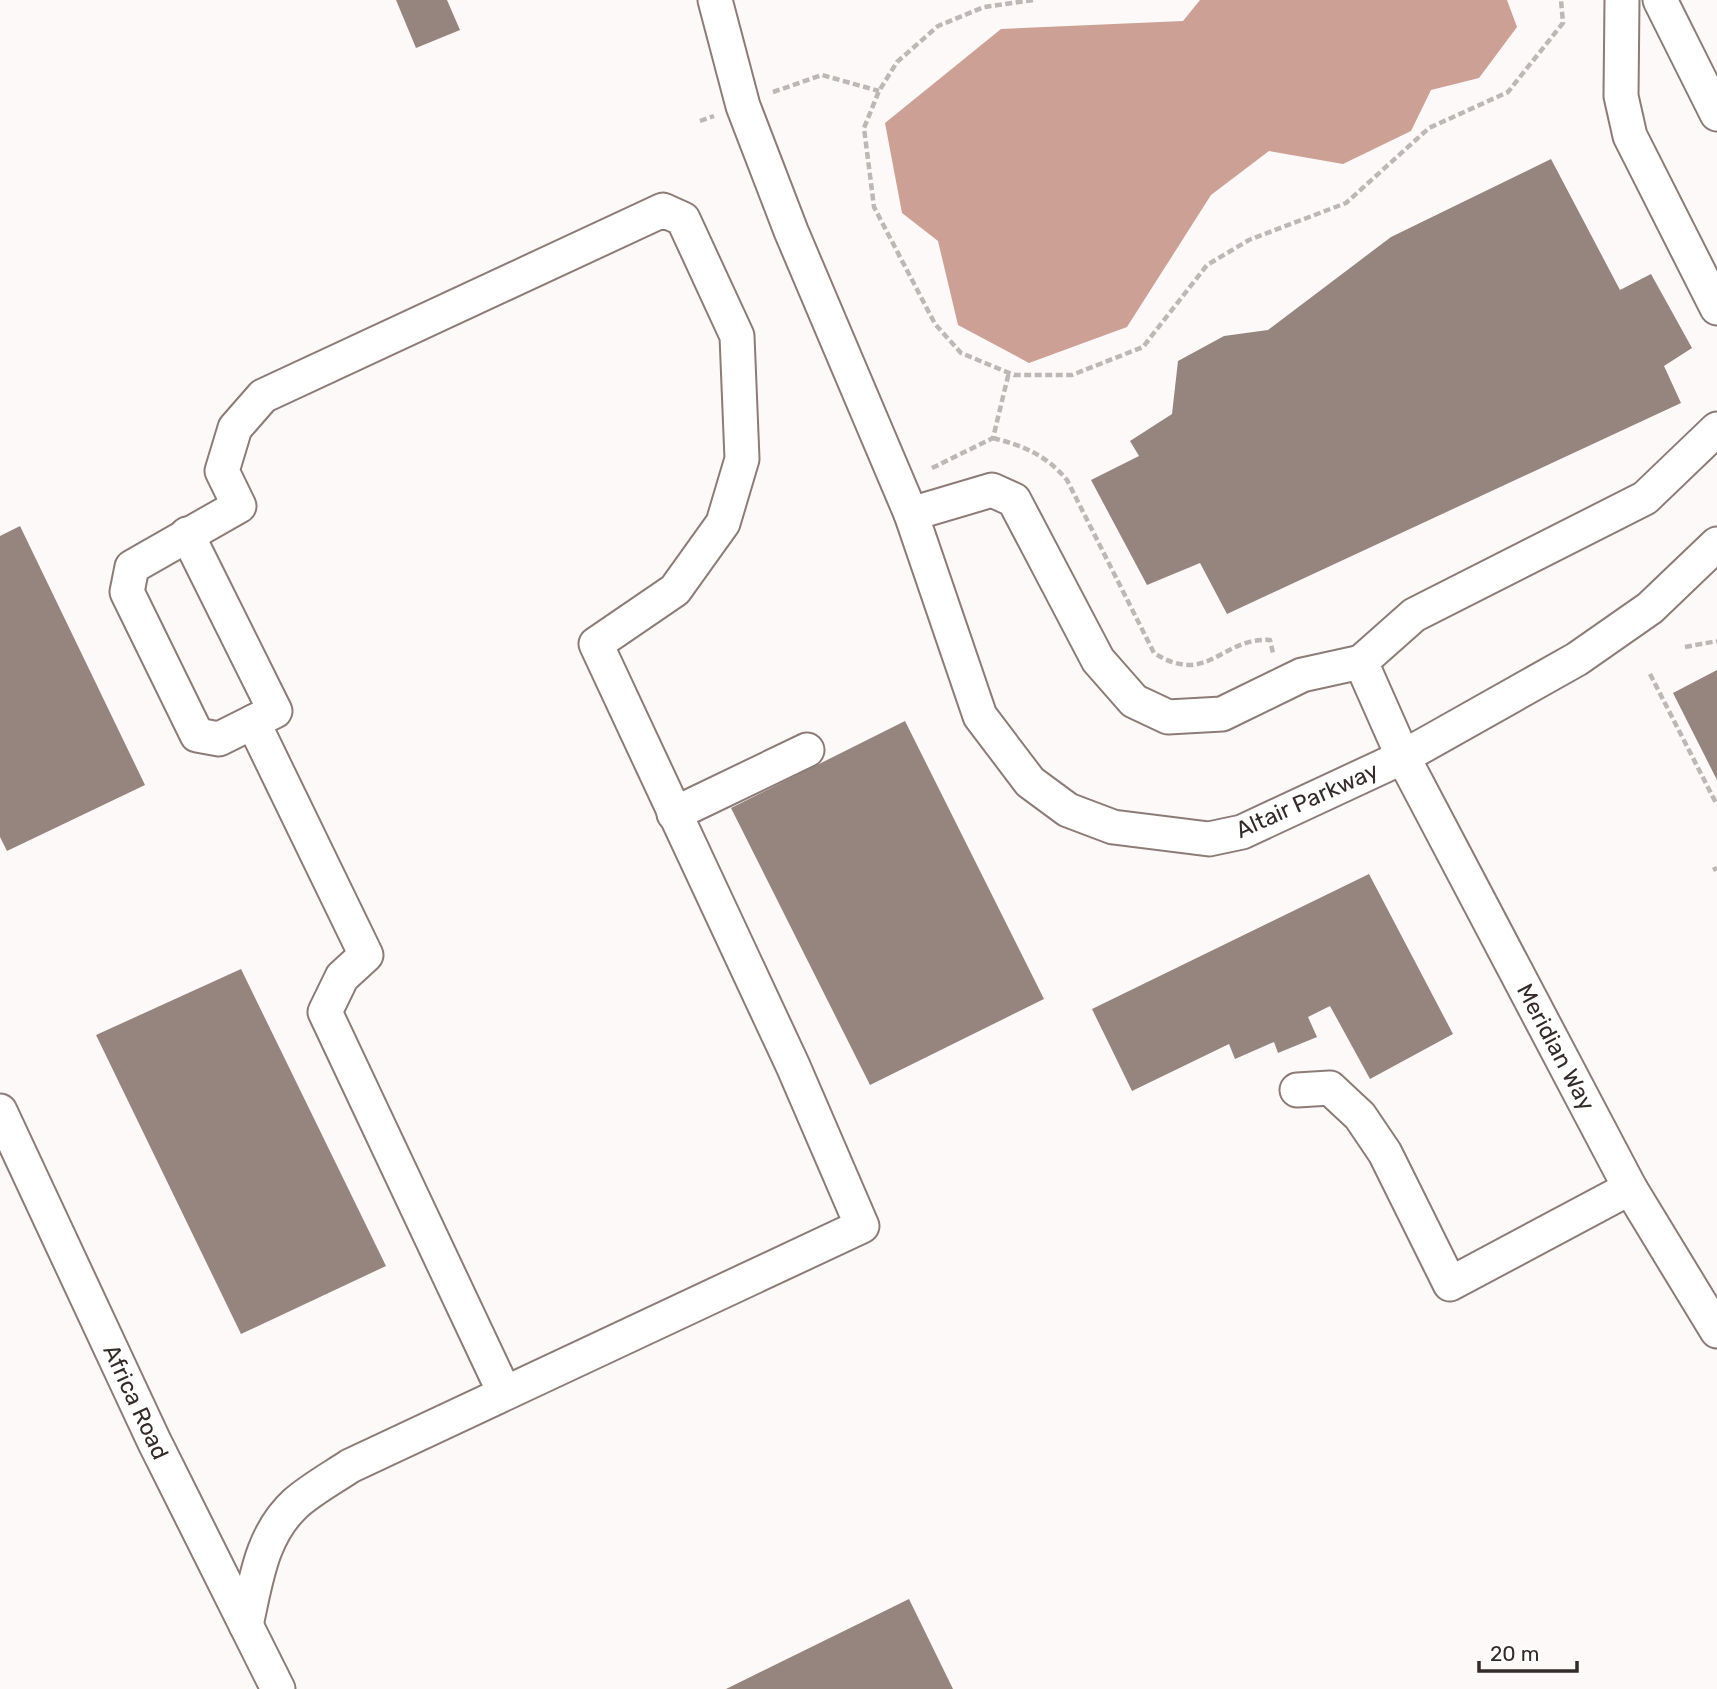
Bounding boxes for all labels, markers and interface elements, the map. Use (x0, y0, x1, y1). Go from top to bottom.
street label: Altair Parkway (1231, 756, 1383, 844)
street label: Meridian Way (1511, 979, 1601, 1115)
street label: Africa Road (97, 1340, 175, 1464)
scale bar (1479, 1630, 1577, 1674)
text: 20 m (1490, 1641, 1539, 1666)

